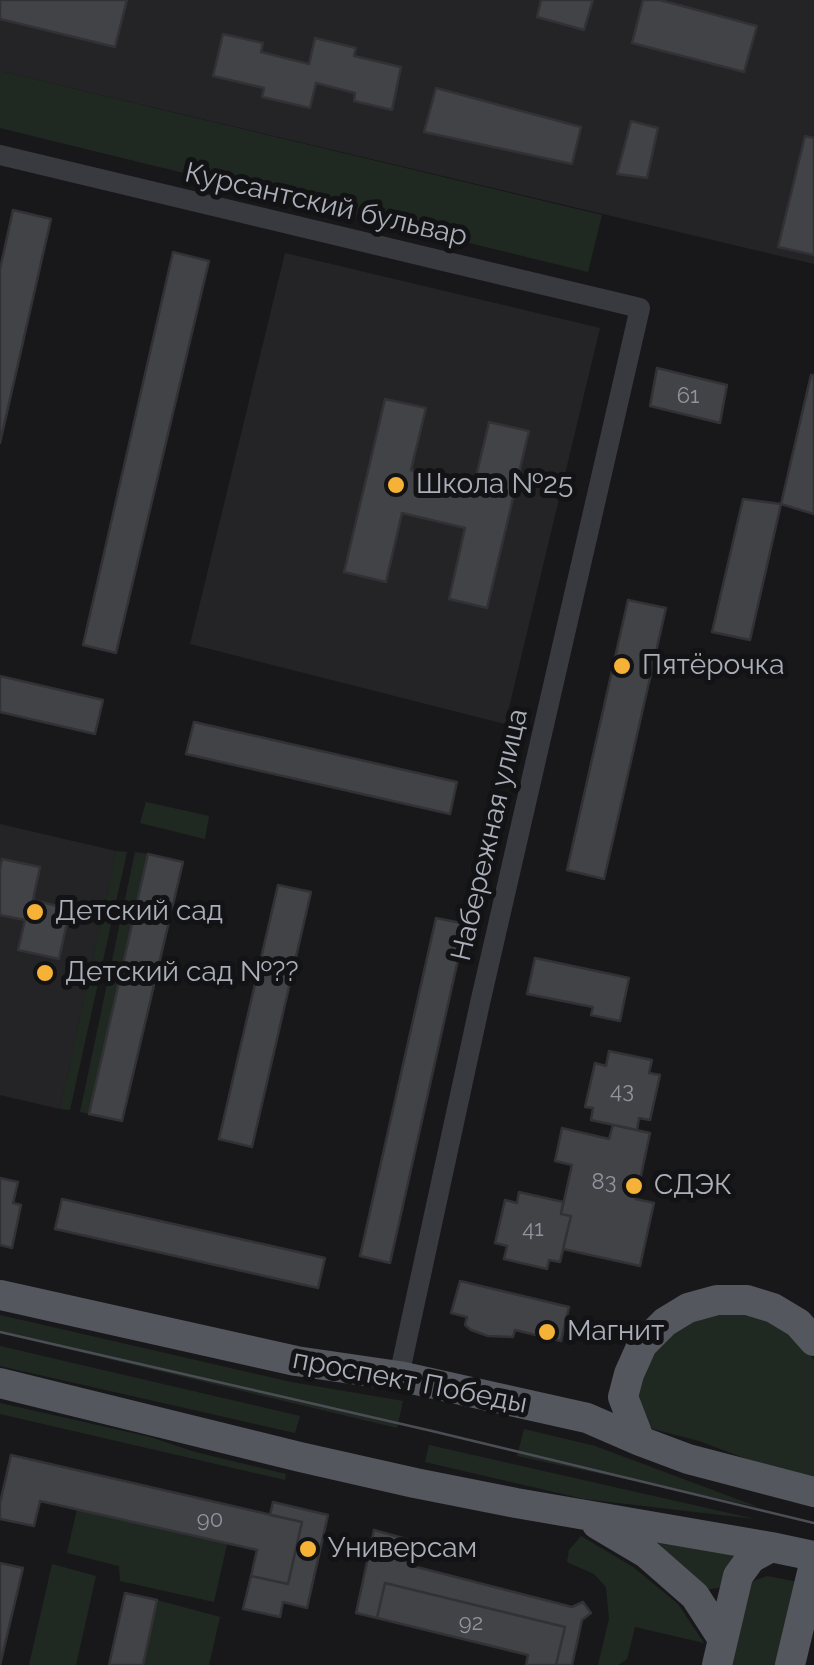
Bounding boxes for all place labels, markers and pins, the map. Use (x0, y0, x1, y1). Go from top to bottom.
place label: Школа №25 (416, 468, 573, 502)
marker: Школа №25 (385, 474, 407, 496)
place label: Пятёрочка (642, 649, 784, 683)
marker: Пятёрочка (611, 655, 633, 677)
place label: Детский сад (55, 895, 223, 929)
marker: Детский сад (24, 901, 46, 923)
place label: Детский сад №?? (65, 956, 299, 990)
marker: Детский сад №?? (34, 962, 56, 984)
place label: СДЭК (654, 1169, 732, 1203)
marker: СДЭК (623, 1175, 645, 1197)
place label: Магнит (567, 1315, 664, 1349)
marker: Магнит (536, 1321, 558, 1343)
place label: Универсам (328, 1532, 477, 1566)
marker: Универсам (297, 1538, 319, 1560)

